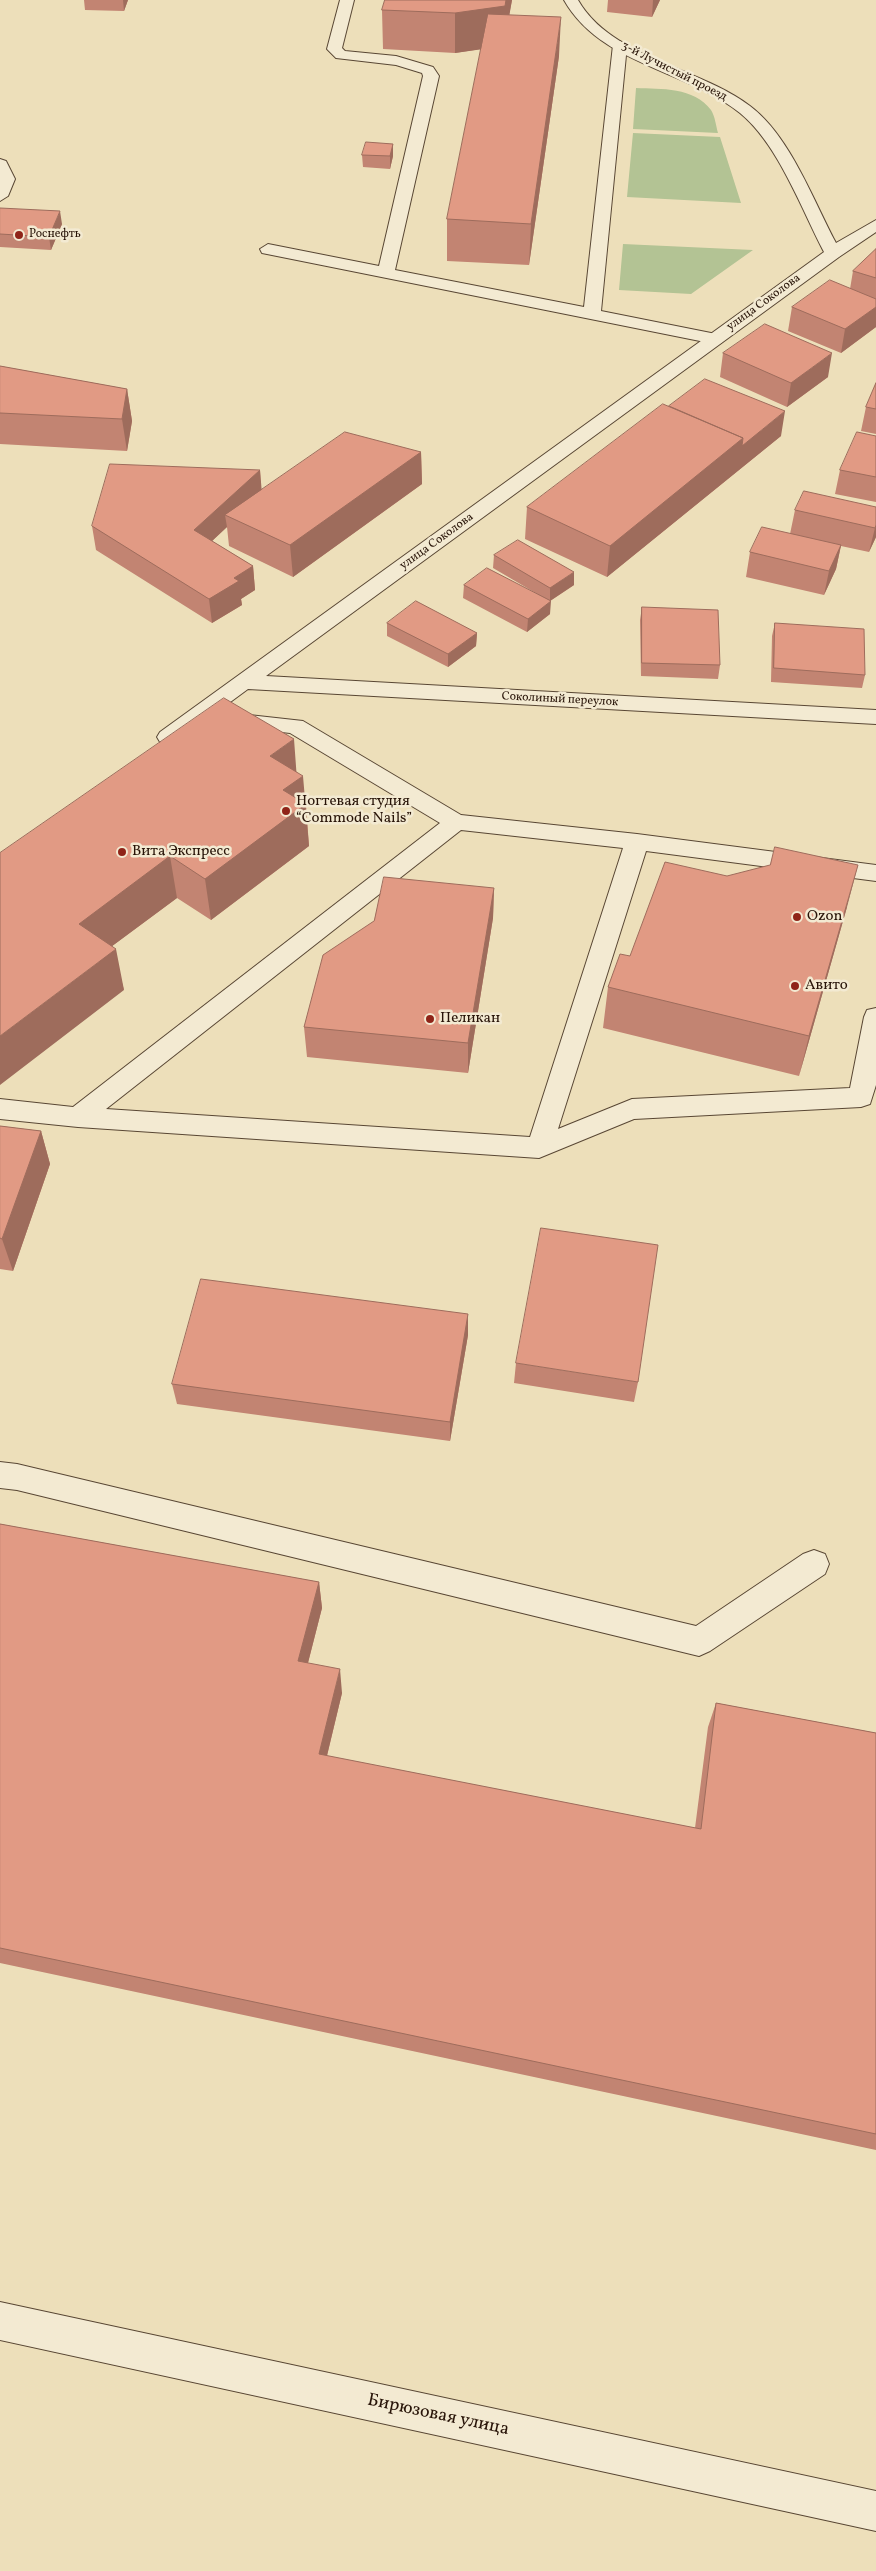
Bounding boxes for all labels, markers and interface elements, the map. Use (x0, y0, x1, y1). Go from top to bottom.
street label: 3-й Лучистый проезд (619, 39, 729, 105)
place label: Роснефть (29, 228, 81, 242)
marker: Роснефть (13, 229, 25, 241)
street label: улица Соколова (724, 271, 804, 335)
street label: улица Соколова (397, 510, 477, 574)
street label: Соколиный переулок (501, 690, 619, 710)
place label: Ногтевая студия “Commode Nails” (296, 793, 412, 828)
marker: Ногтевая студия “Commode Nails” (280, 805, 292, 817)
place label: Вита Экспресс (132, 843, 230, 861)
marker: Вита Экспресс (116, 846, 128, 858)
place label: Ozon (807, 908, 842, 926)
marker: Ozon (791, 911, 803, 923)
place label: Авито (805, 977, 848, 995)
marker: Авито (789, 980, 801, 992)
place label: Пеликан (440, 1010, 500, 1028)
marker: Пеликан (424, 1013, 436, 1025)
street label: Бирюзовая улица (365, 2390, 511, 2442)

